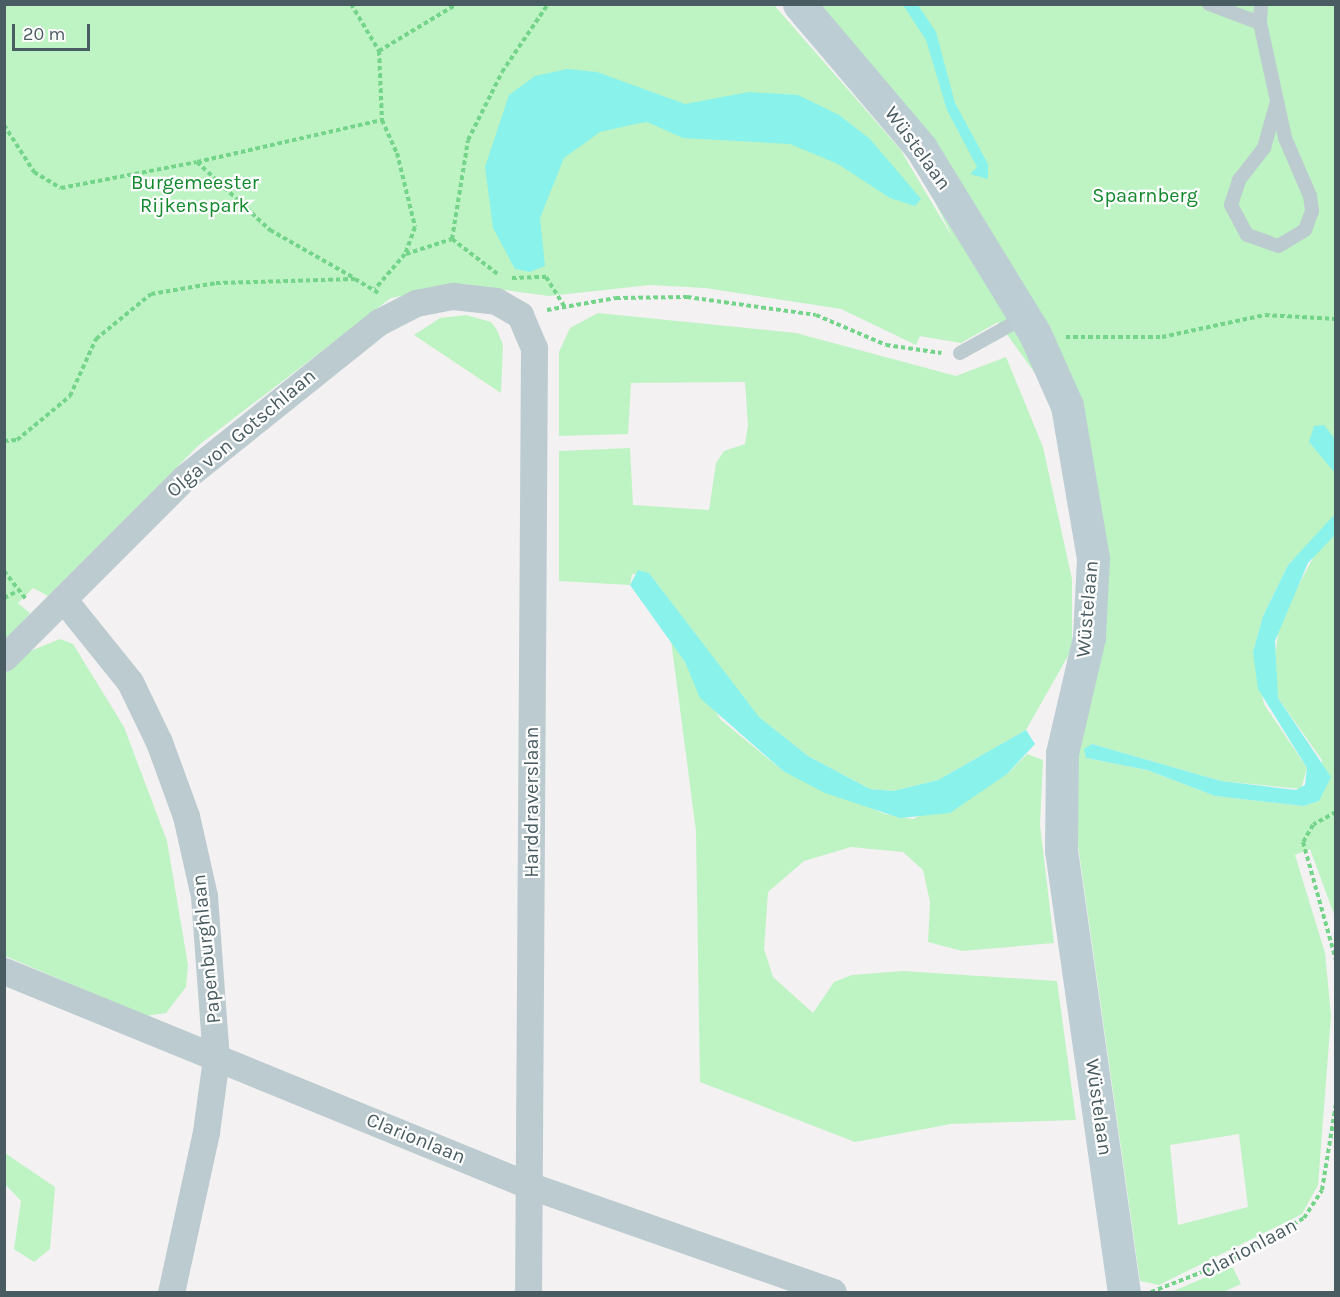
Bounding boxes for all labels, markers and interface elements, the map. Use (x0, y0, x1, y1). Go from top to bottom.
scale bar (15, 12, 93, 50)
text: 20 m (23, 23, 65, 45)
street label: Wüstelaan (880, 102, 956, 194)
park label: Burgemeester Rijkenspark (131, 171, 259, 218)
park label: Spaarnberg (1092, 183, 1198, 207)
street label: Olga von Gotschlaan (162, 364, 320, 502)
street label: Wüstelaan (1071, 559, 1103, 659)
street label: Harddraverslaan (519, 726, 543, 878)
street label: Papenburghlaan (186, 873, 226, 1025)
street label: Wüstelaan (1080, 1057, 1118, 1157)
street label: Clarionlaan (363, 1107, 469, 1169)
street label: Clarionlaan (1197, 1213, 1301, 1283)

